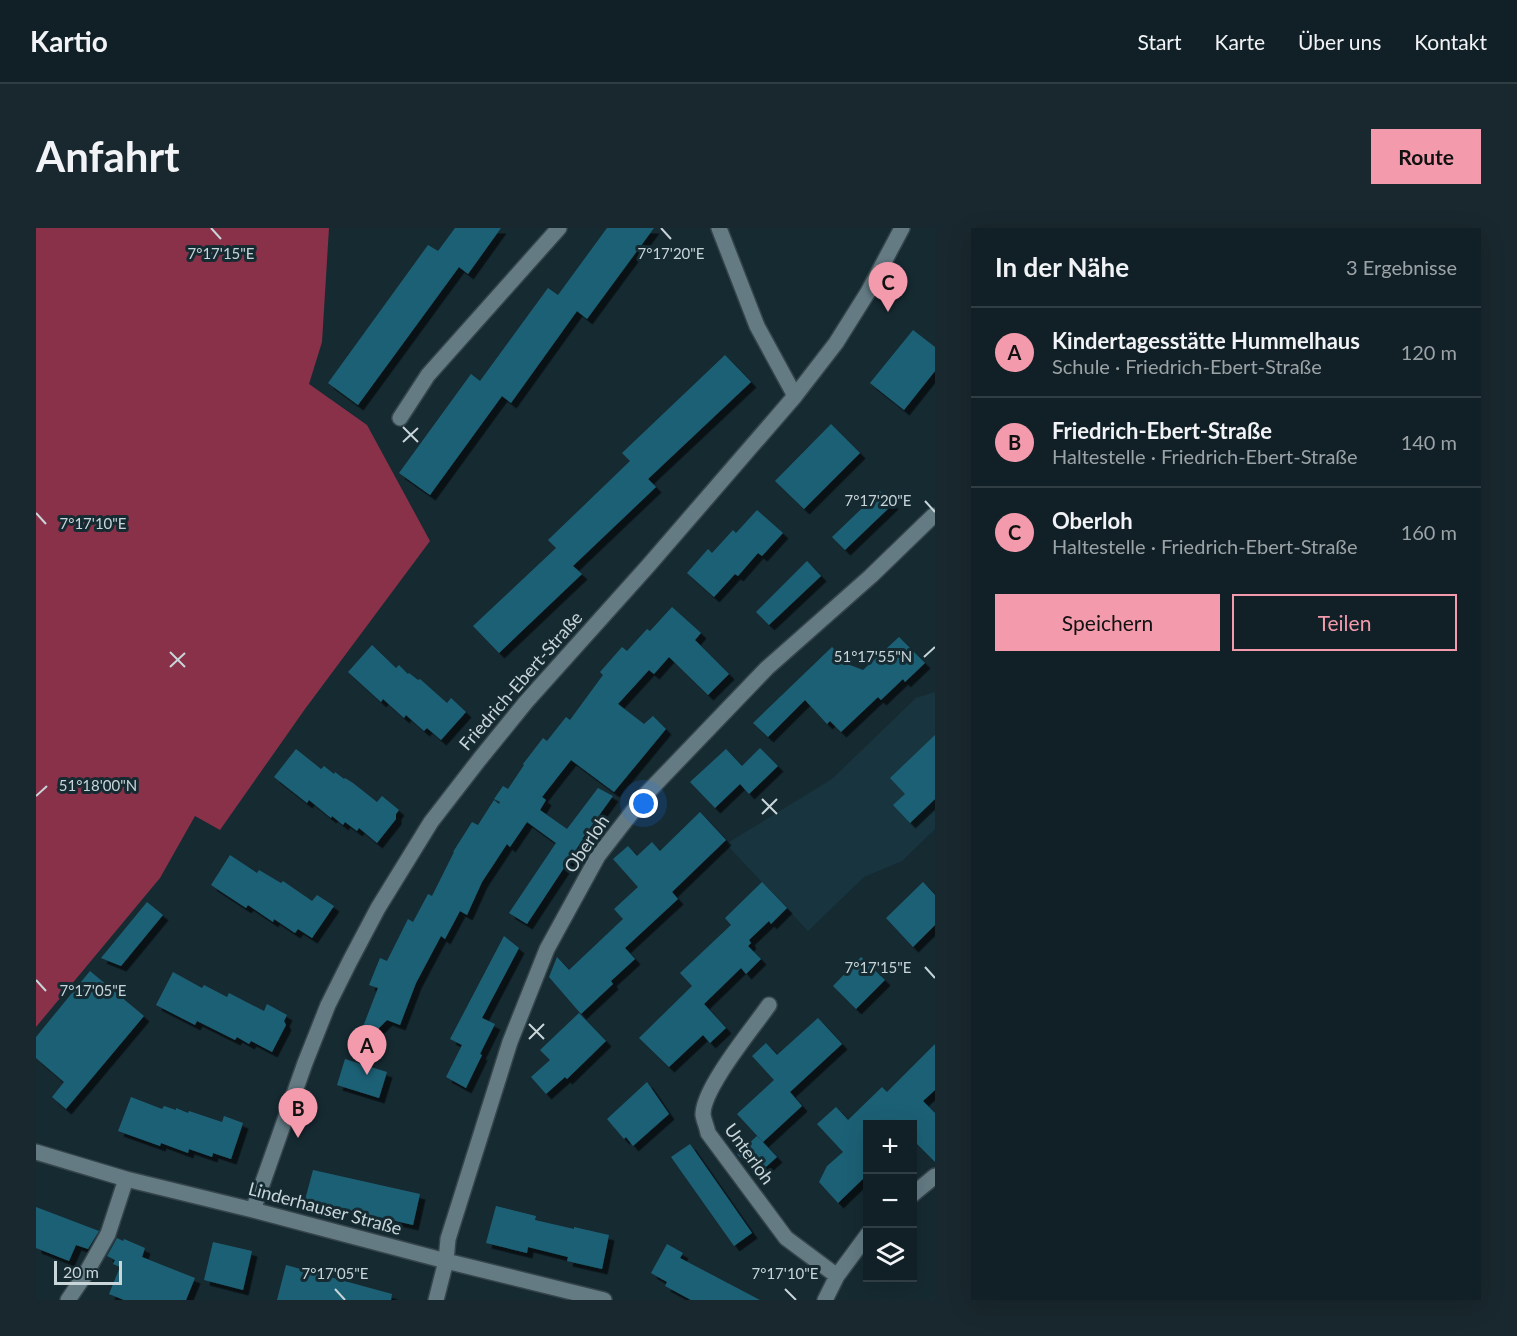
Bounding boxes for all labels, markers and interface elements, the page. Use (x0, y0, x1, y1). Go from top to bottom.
text: Kartio (30, 24, 108, 58)
text: Start (1137, 29, 1182, 54)
text: Karte (1215, 29, 1265, 54)
text: Über uns (1298, 29, 1381, 54)
text: Kontakt (1414, 29, 1487, 54)
button: Route (1371, 129, 1481, 184)
text: Anfahrt (36, 131, 180, 181)
text: 7°17'15"E (188, 244, 255, 262)
text: 7°17'20"E (638, 244, 705, 262)
text: In der Nähe (995, 251, 1129, 283)
text: 3 Ergebnisse (1346, 255, 1457, 279)
pin: C (868, 262, 908, 312)
text: Kindertagesstätte Hummelhaus (1052, 327, 1360, 354)
text: A (1008, 340, 1021, 364)
text: 120 m (1401, 340, 1457, 364)
text: Schule · Friedrich-Ebert-Straße (1052, 354, 1322, 378)
text: Friedrich-Ebert-Straße (1052, 417, 1272, 444)
text: B (1008, 430, 1021, 454)
text: 140 m (1401, 430, 1457, 454)
text: Haltestelle · Friedrich-Ebert-Straße (1052, 444, 1358, 468)
text: 7°17'20"E (845, 491, 912, 509)
text: Oberloh (1052, 507, 1133, 534)
text: 7°17'10"E (60, 514, 127, 532)
text: C (1008, 520, 1021, 544)
text: 160 m (1401, 520, 1457, 544)
text: Haltestelle · Friedrich-Ebert-Straße (1052, 534, 1358, 558)
button: Speichern (995, 594, 1220, 651)
button: Teilen (1232, 594, 1457, 651)
street label: Friedrich-Ebert-Straße (454, 606, 587, 754)
text: 51°17'55"N (834, 647, 912, 665)
text: 51°18'00"N (59, 776, 137, 794)
your location (629, 789, 658, 818)
street label: Oberloh (559, 810, 613, 876)
text: 7°17'15"E (845, 958, 912, 976)
text: 7°17'05"E (60, 981, 127, 999)
pin: A (348, 1026, 386, 1075)
pin: B (278, 1088, 318, 1138)
street label: Unterloh (720, 1119, 779, 1188)
map controls (863, 1120, 917, 1282)
button: + (863, 1120, 917, 1174)
button: − (863, 1174, 917, 1228)
street label: Linderhauser Straße (246, 1177, 404, 1239)
button: layers (863, 1228, 917, 1282)
scale bar (54, 1258, 122, 1286)
text: 20 m (63, 1262, 99, 1281)
text: 7°17'05"E (302, 1264, 369, 1282)
text: 7°17'10"E (752, 1264, 819, 1282)

